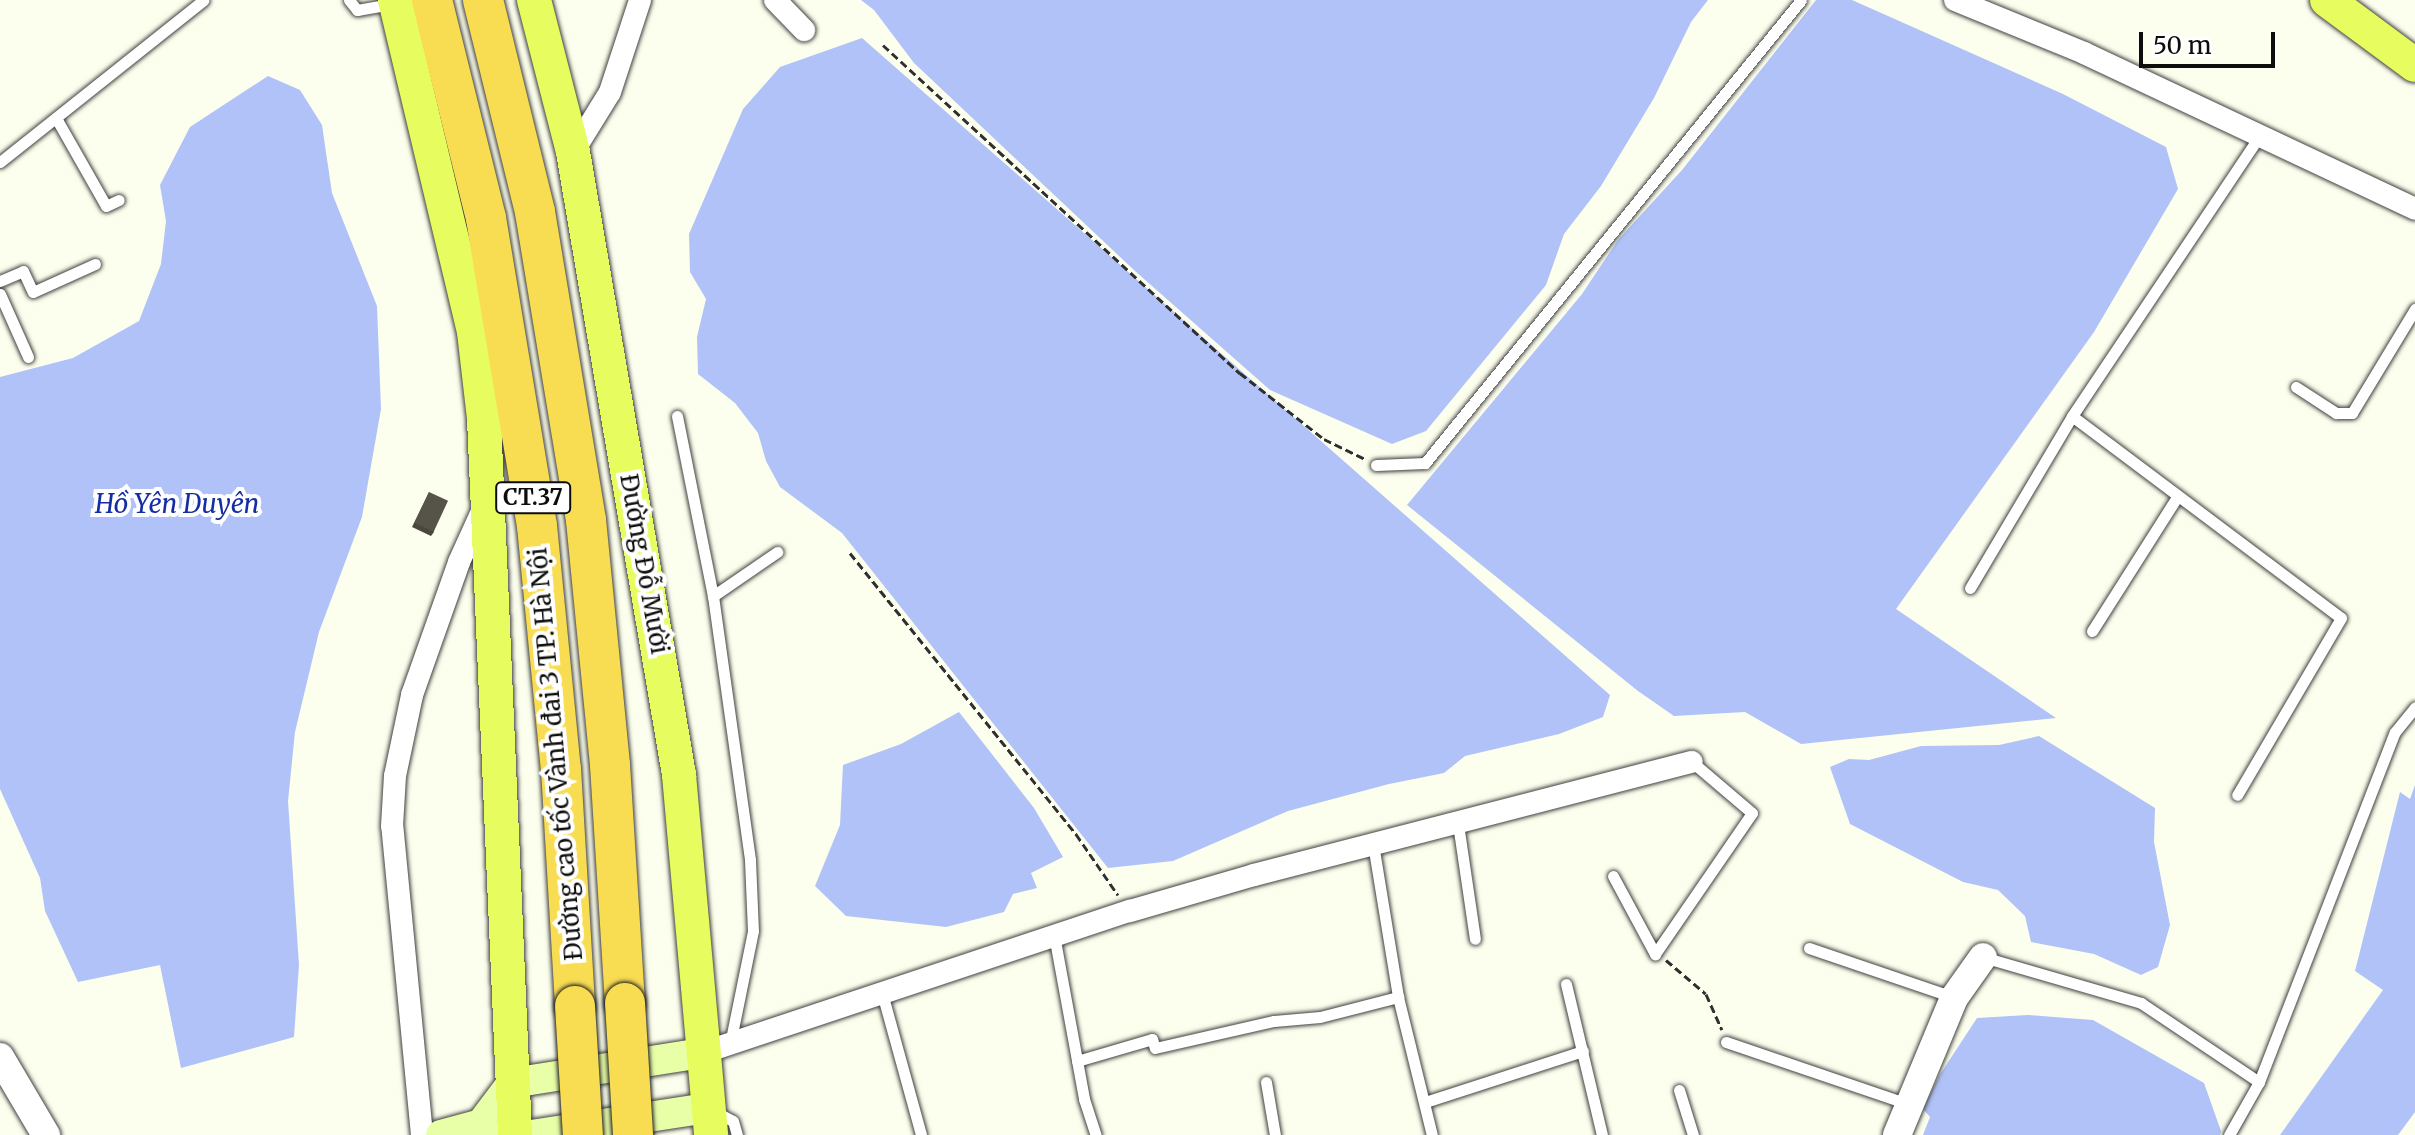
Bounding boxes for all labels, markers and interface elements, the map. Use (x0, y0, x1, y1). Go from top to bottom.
scale bar (2143, 16, 2279, 66)
text: 50 m (2153, 30, 2212, 61)
street label: Đường Đỗ Mười (614, 472, 674, 656)
road number: CT.37 (495, 480, 571, 516)
water label: Hồ Yên Duyên (95, 488, 259, 520)
street label: Đường cao tốc Vành đai 3 TP. Hà Nội (524, 546, 588, 962)

